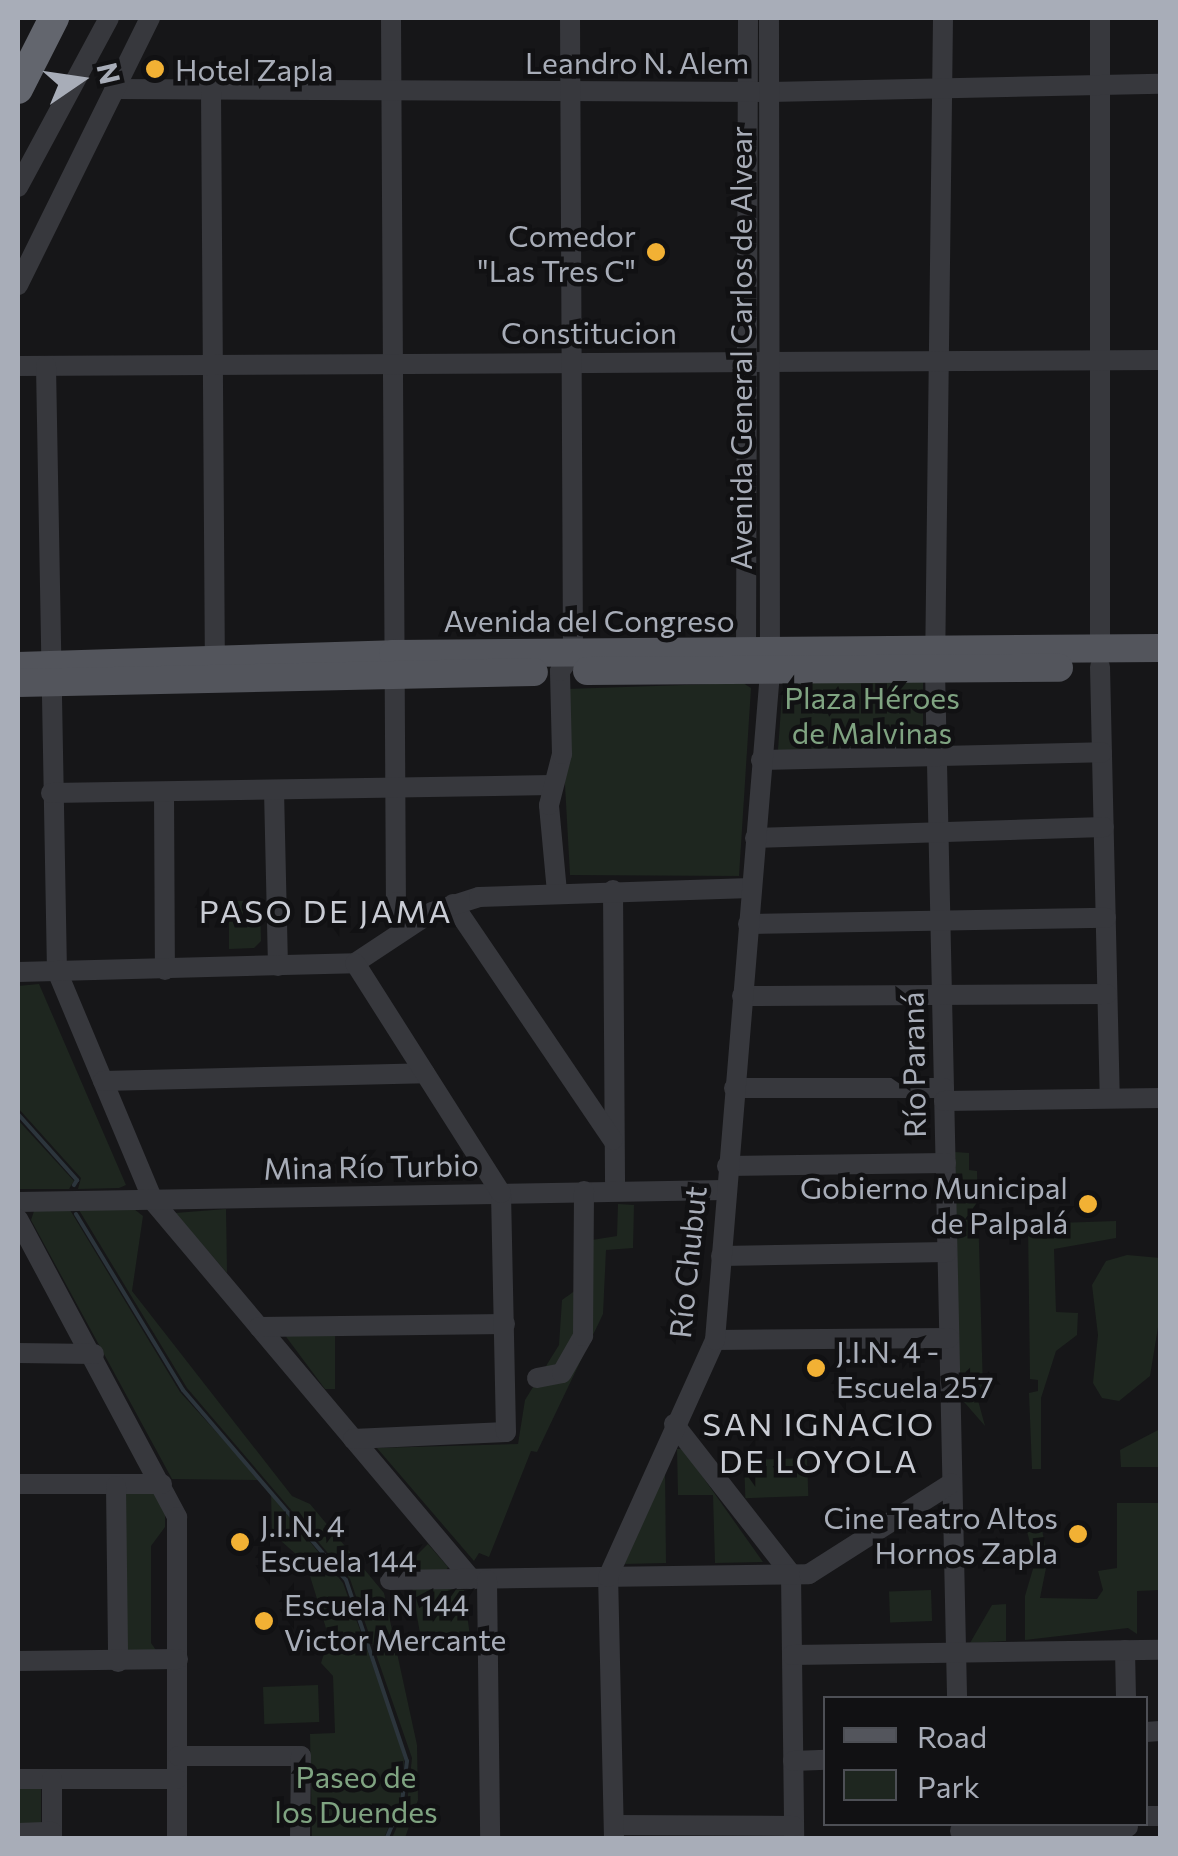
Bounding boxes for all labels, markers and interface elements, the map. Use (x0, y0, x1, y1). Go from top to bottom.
north arrow (30, 30, 130, 130)
street label: Leandro N. Alem (525, 44, 749, 80)
place label: Hotel Zapla (175, 51, 333, 87)
marker: Hotel Zapla (144, 58, 166, 80)
text: N (90, 59, 128, 87)
street label: Avenida General Carlos de Alvear (722, 126, 758, 570)
place label: Comedor "Las Tres C" (477, 217, 636, 288)
marker: Comedor "Las Tres C" (645, 241, 667, 263)
street label: Constitucion (501, 314, 677, 350)
street label: Avenida del Congreso (443, 602, 735, 638)
park label: Plaza Héroes de Malvinas (784, 679, 960, 750)
district label: PASO DE JAMA (199, 891, 453, 929)
street label: Río Paraná (894, 992, 932, 1138)
street label: Mina Río Turbio (263, 1146, 479, 1186)
place label: Gobierno Municipal de Palpalá (800, 1169, 1068, 1240)
street label: Río Chubut (661, 1184, 713, 1340)
marker: Gobierno Municipal de Palpalá (1077, 1193, 1099, 1215)
place label: J.I.N. 4 - Escuela 257 (836, 1333, 994, 1404)
marker: J.I.N. 4 - Escuela 257 (805, 1357, 827, 1379)
district label: SAN IGNACIO DE LOYOLA (702, 1405, 936, 1480)
place label: Cine Teatro Altos Hornos Zapla (823, 1499, 1058, 1570)
place label: J.I.N. 4 Escuela 144 (260, 1507, 417, 1578)
marker: Cine Teatro Altos Hornos Zapla (1067, 1523, 1089, 1545)
marker: J.I.N. 4 Escuela 144 (229, 1531, 251, 1553)
place label: Escuela N 144 Victor Mercante (284, 1586, 506, 1656)
marker: Escuela N 144 Victor Mercante (253, 1610, 275, 1632)
legend (823, 1696, 1148, 1826)
text: Road (917, 1717, 987, 1754)
park label: Paseo de los Duendes (274, 1758, 438, 1828)
text: Park (917, 1767, 980, 1804)

